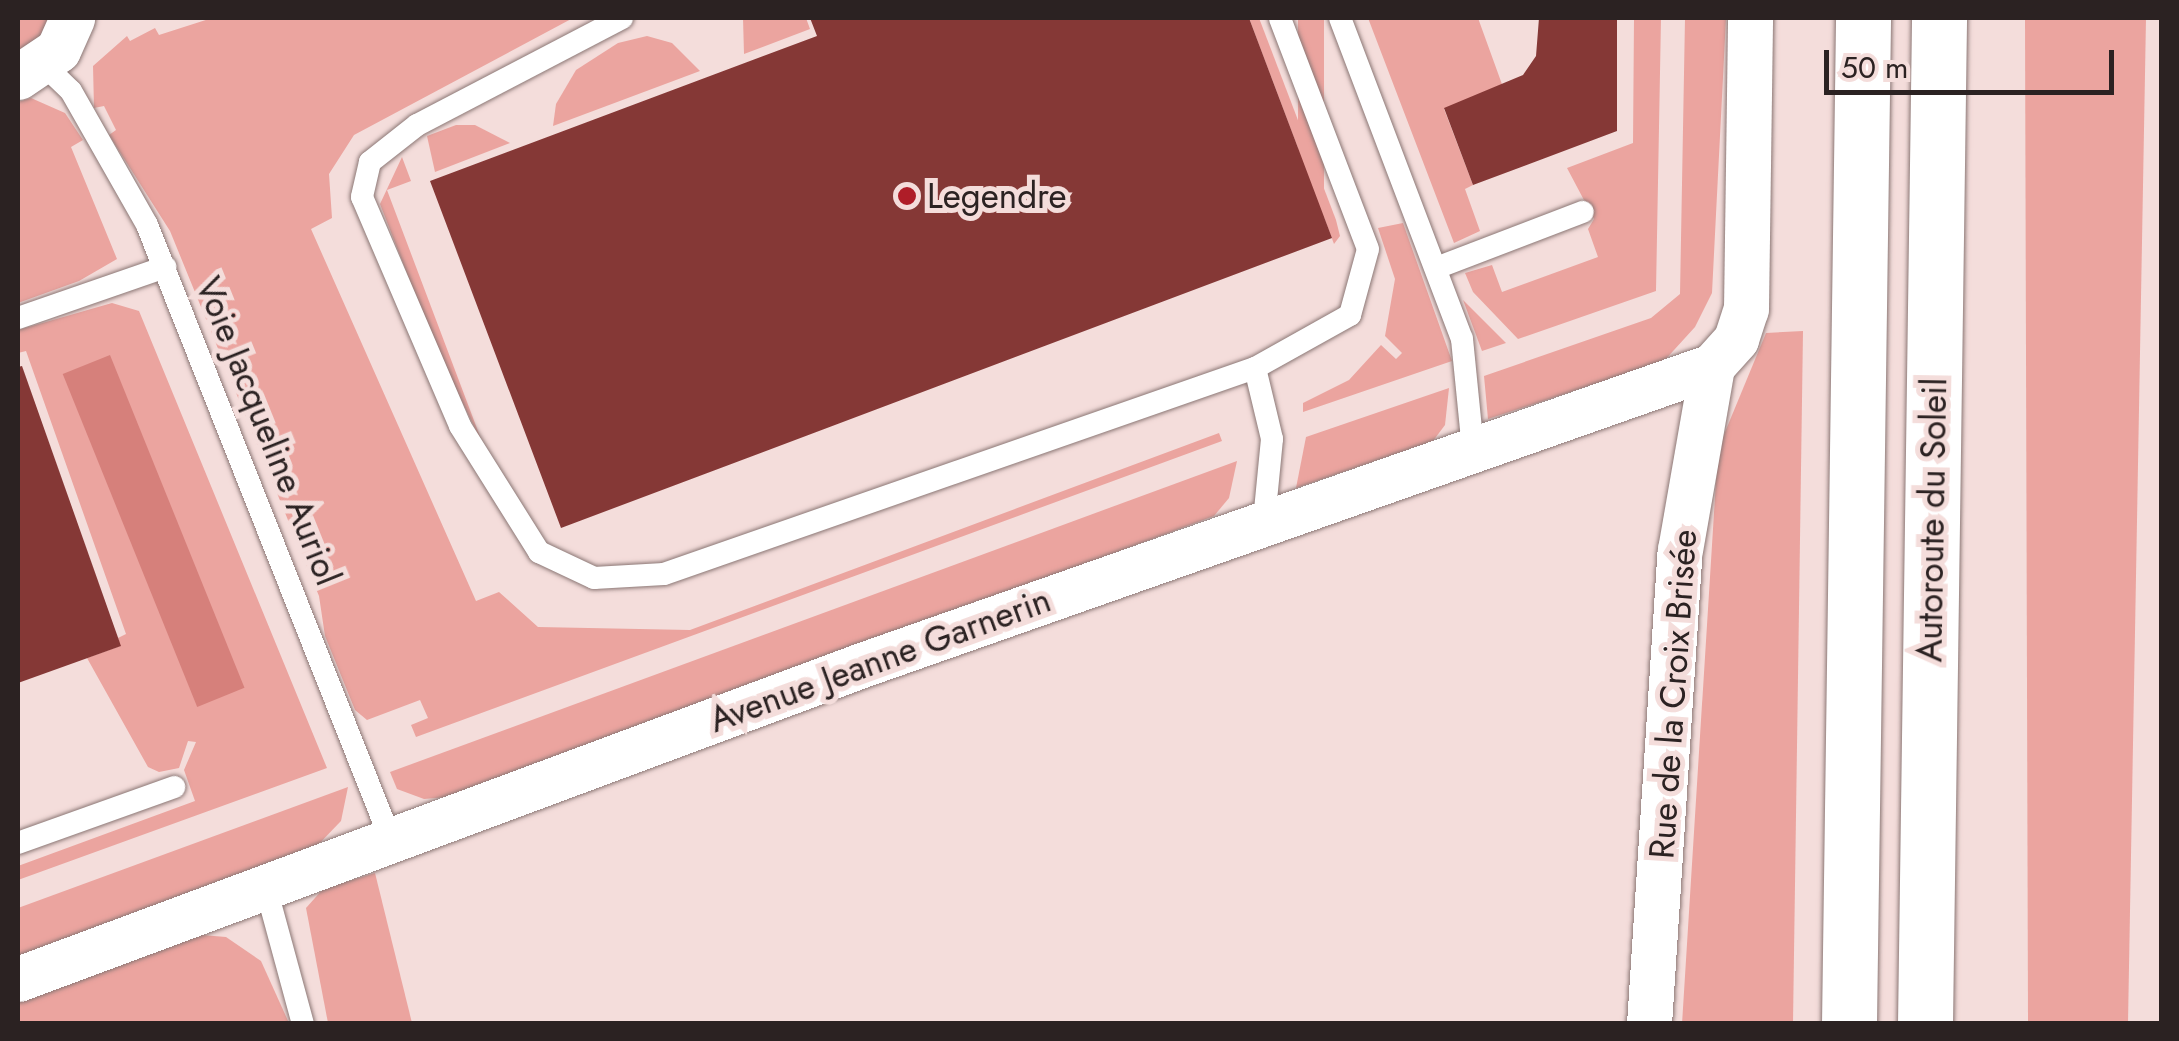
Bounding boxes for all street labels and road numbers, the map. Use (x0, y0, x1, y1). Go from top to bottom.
street label: Voie Jacqueline Auriol (187, 271, 349, 591)
street label: Autoroute du Soleil (1909, 377, 1955, 663)
street label: Rue de la Croix Brisée (1641, 528, 1705, 860)
street label: Avenue Jeanne Garnerin (704, 579, 1056, 741)

